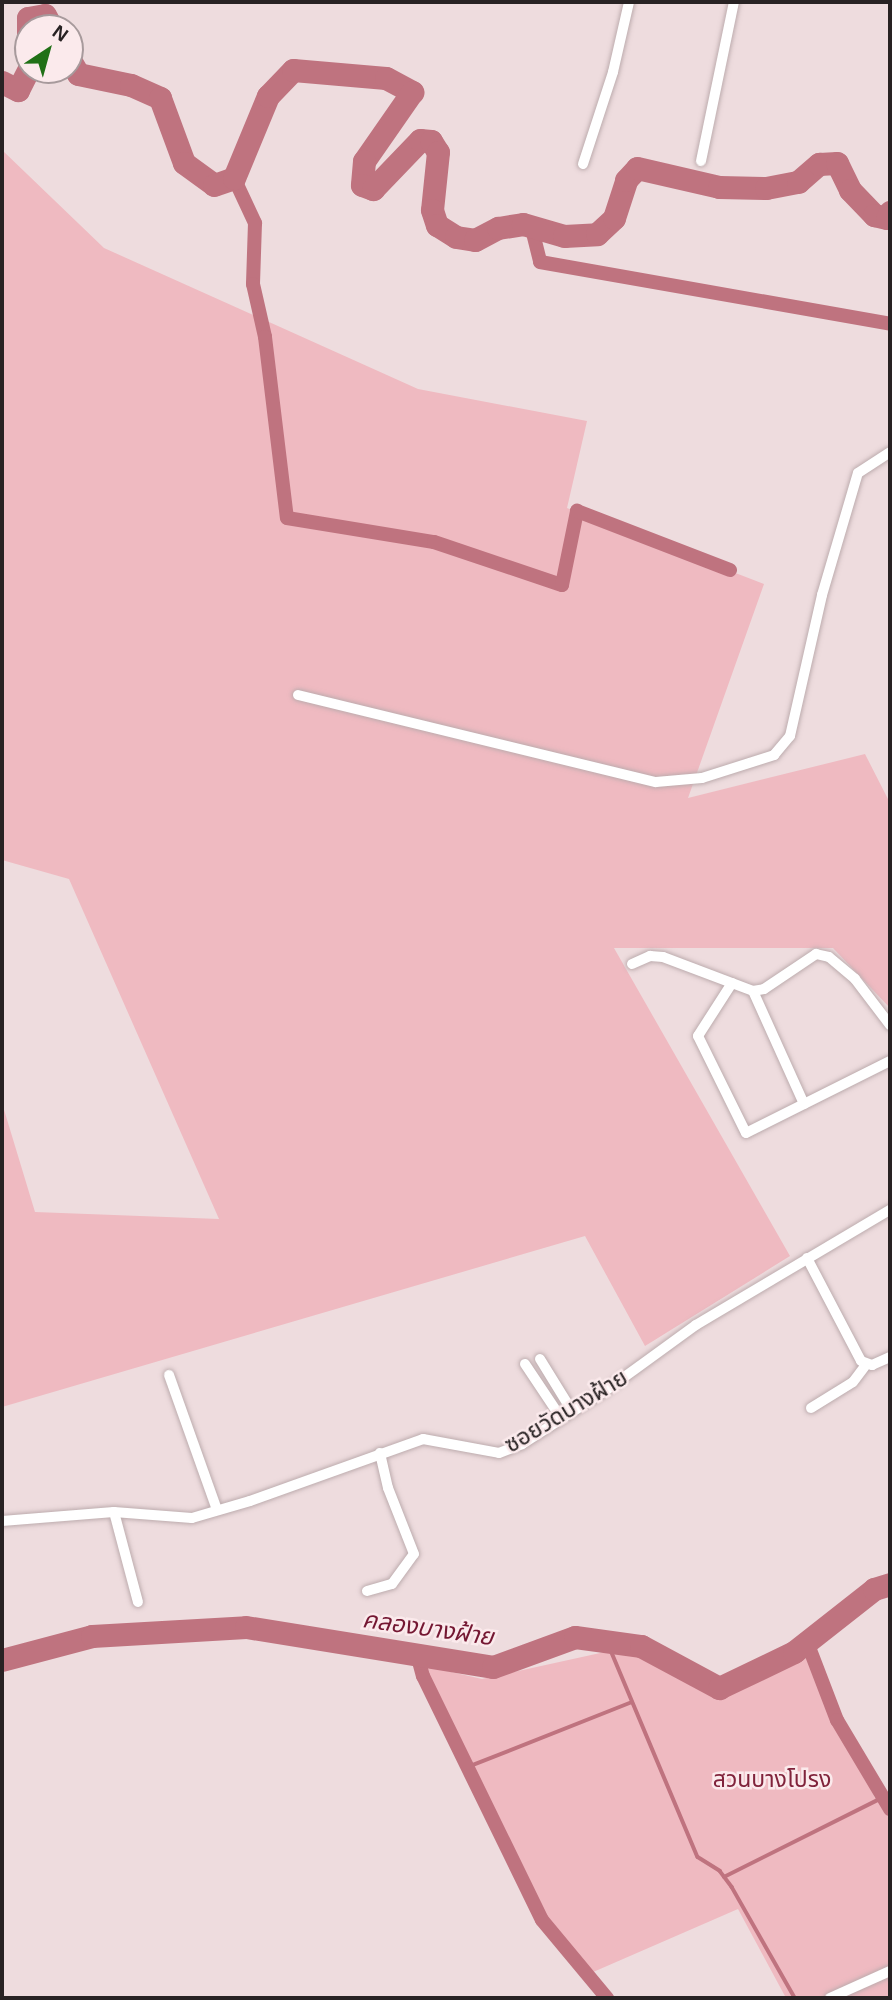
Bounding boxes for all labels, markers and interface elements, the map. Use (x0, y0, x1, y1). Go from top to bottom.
north arrow (14, 14, 84, 84)
text: N (49, 21, 72, 46)
street label: ซอยวัดบางฝ้าย (499, 1363, 633, 1459)
water label: คลองบางฝ้าย (361, 1605, 495, 1651)
park label: สวนบางโปรง (713, 1765, 831, 1793)

